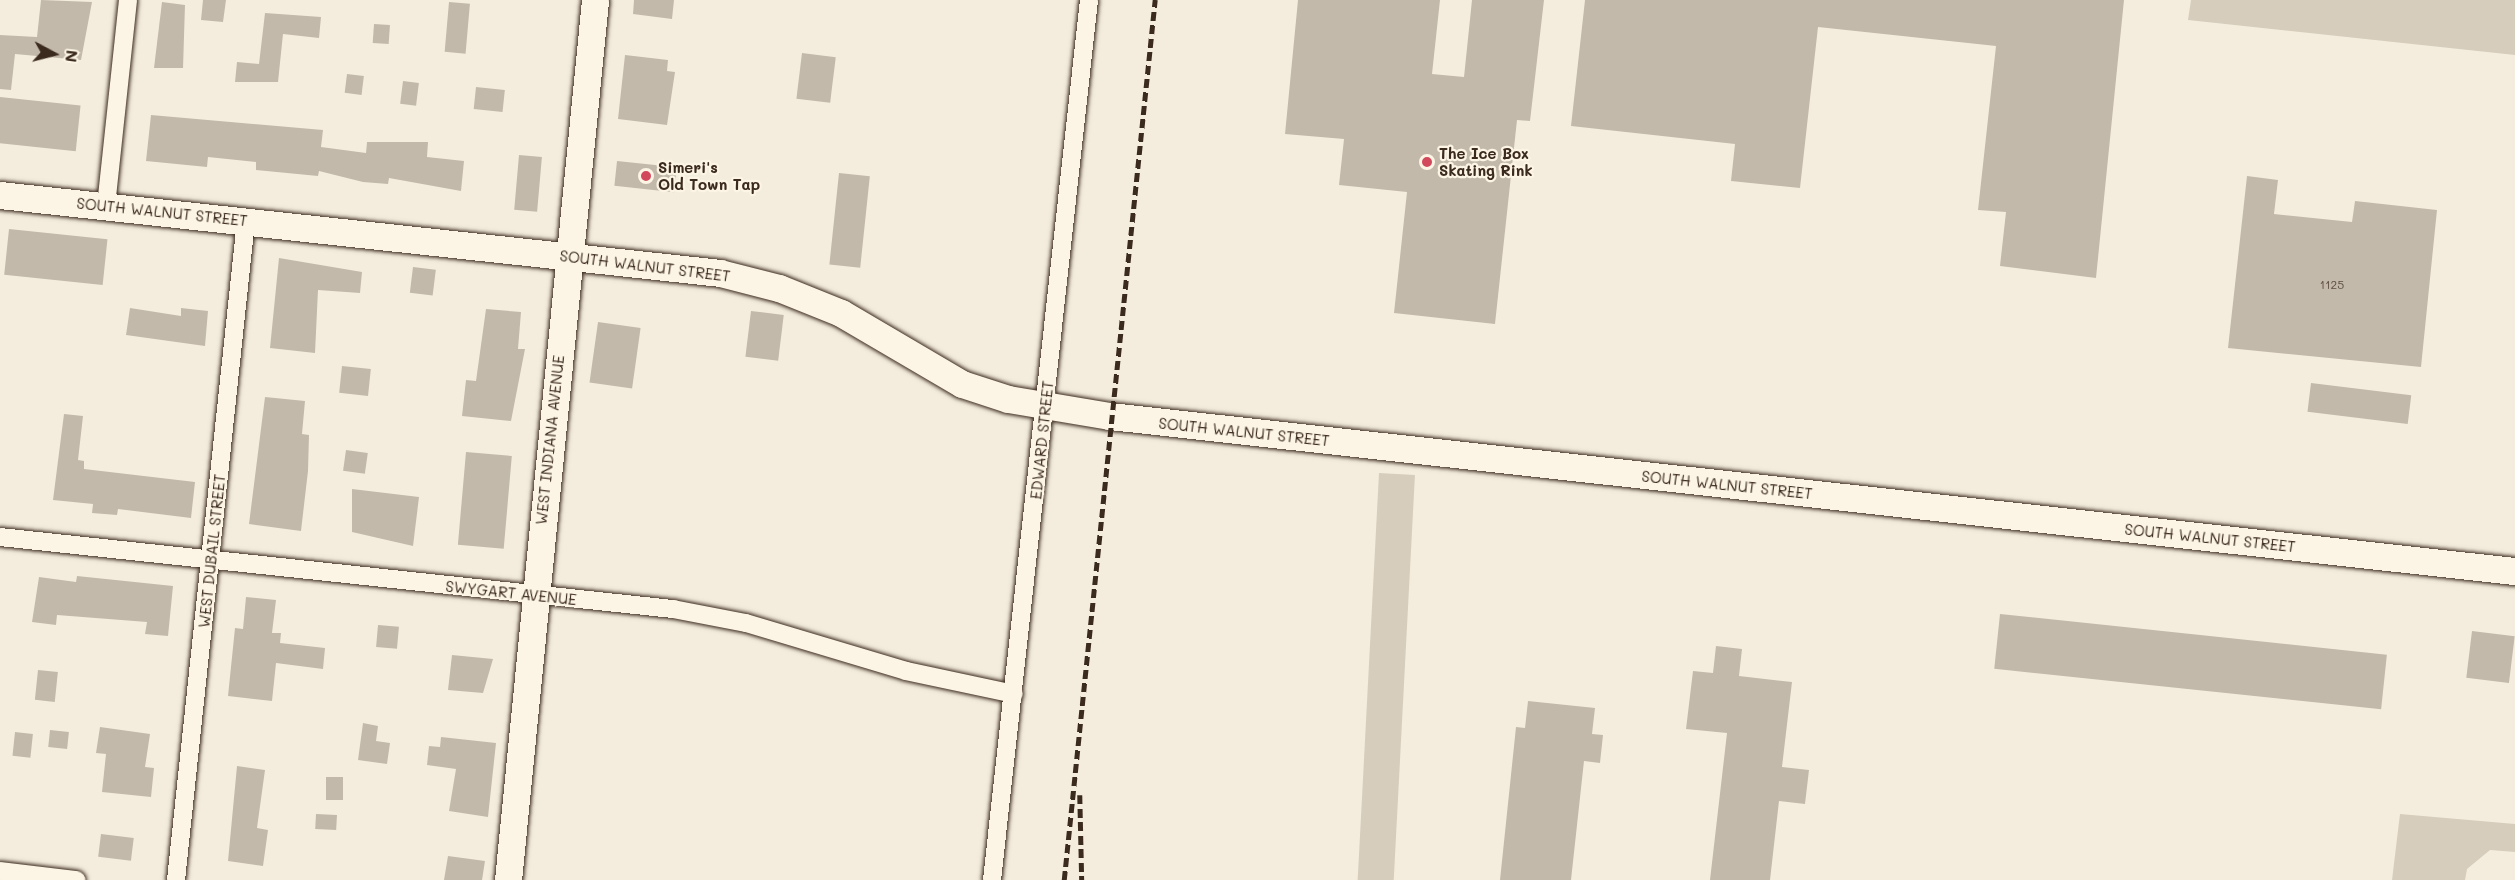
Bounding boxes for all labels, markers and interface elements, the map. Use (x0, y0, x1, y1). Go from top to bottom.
north arrow (24, 24, 84, 84)
text: N (61, 49, 84, 64)
place label: The Ice Box Skating Rink (1439, 144, 1533, 179)
marker: The Ice Box Skating Rink (1420, 155, 1434, 169)
place label: Simeri's Old Town Tap (658, 158, 760, 193)
marker: Simeri's Old Town Tap (639, 169, 653, 183)
street label: SOUTH WALNUT STREET (76, 194, 248, 230)
street label: SOUTH WALNUT STREET (559, 247, 731, 285)
house number: 1125 (2320, 278, 2344, 292)
street label: WEST INDIANA AVENUE (532, 354, 568, 526)
street label: EDWARD STREET (1027, 380, 1057, 500)
street label: SOUTH WALNUT STREET (1158, 414, 1330, 450)
street label: SOUTH WALNUT STREET (1641, 467, 1813, 503)
street label: WEST DUBAIL STREET (195, 473, 229, 629)
street label: SOUTH WALNUT STREET (2124, 520, 2296, 556)
street label: SWYGART AVENUE (445, 577, 577, 609)

